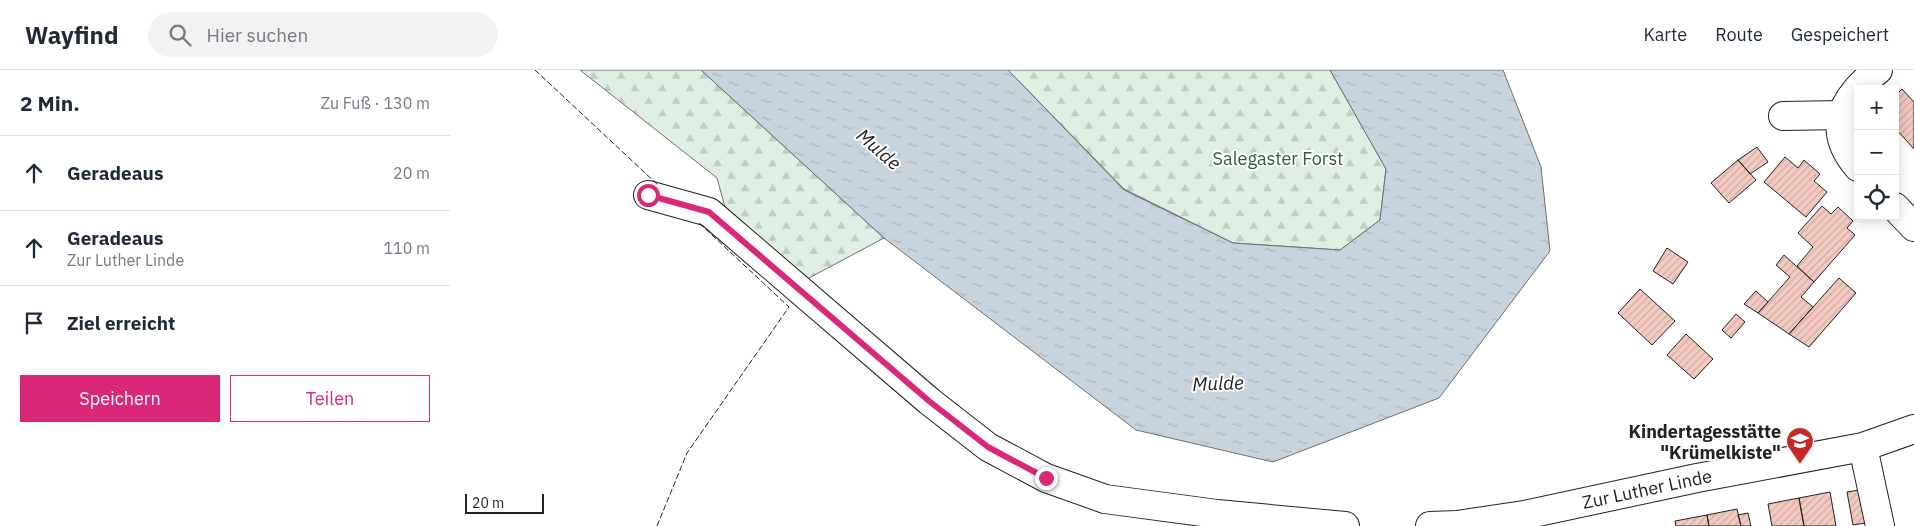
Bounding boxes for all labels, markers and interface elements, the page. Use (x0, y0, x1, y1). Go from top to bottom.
search box (148, 12, 498, 57)
text: Wayfind (25, 19, 118, 51)
icon: search (166, 21, 194, 49)
text: Hier suchen (206, 23, 308, 47)
text: Karte (1644, 23, 1687, 46)
text: Route (1715, 23, 1763, 46)
text: Gespeichert (1791, 23, 1889, 46)
map controls (1854, 85, 1899, 220)
button: + (1854, 85, 1899, 130)
text: 2 Min. (20, 89, 80, 117)
text: Zu Fuß · 130 m (321, 93, 430, 113)
water label: Mulde (852, 123, 906, 175)
button: − (1854, 130, 1899, 175)
park label: Salegaster Forst (1213, 147, 1343, 170)
icon: ahead (20, 159, 48, 187)
text: Geradeaus (67, 161, 164, 185)
text: 20 m (393, 163, 430, 183)
button: locate (1854, 175, 1899, 220)
route start (637, 184, 660, 207)
text: Geradeaus (67, 226, 164, 250)
icon: ahead (20, 234, 48, 262)
text: 110 m (383, 238, 430, 258)
text: Zur Luther Linde (67, 250, 184, 270)
icon: arrive (20, 309, 48, 337)
text: Ziel erreicht (67, 311, 175, 335)
water label: Mulde (1192, 370, 1244, 396)
button: Speichern (20, 375, 220, 422)
button: Teilen (230, 375, 430, 422)
place label: Kindertagesstätte "Krümelkiste" (1628, 420, 1781, 464)
school or university icon: Kindertagesstätte "Krümelkiste" (1785, 426, 1815, 465)
street label: Zur Luther Linde (1580, 464, 1714, 514)
route end (1035, 467, 1058, 490)
scale bar (465, 491, 544, 514)
text: 20 m (472, 494, 504, 512)

